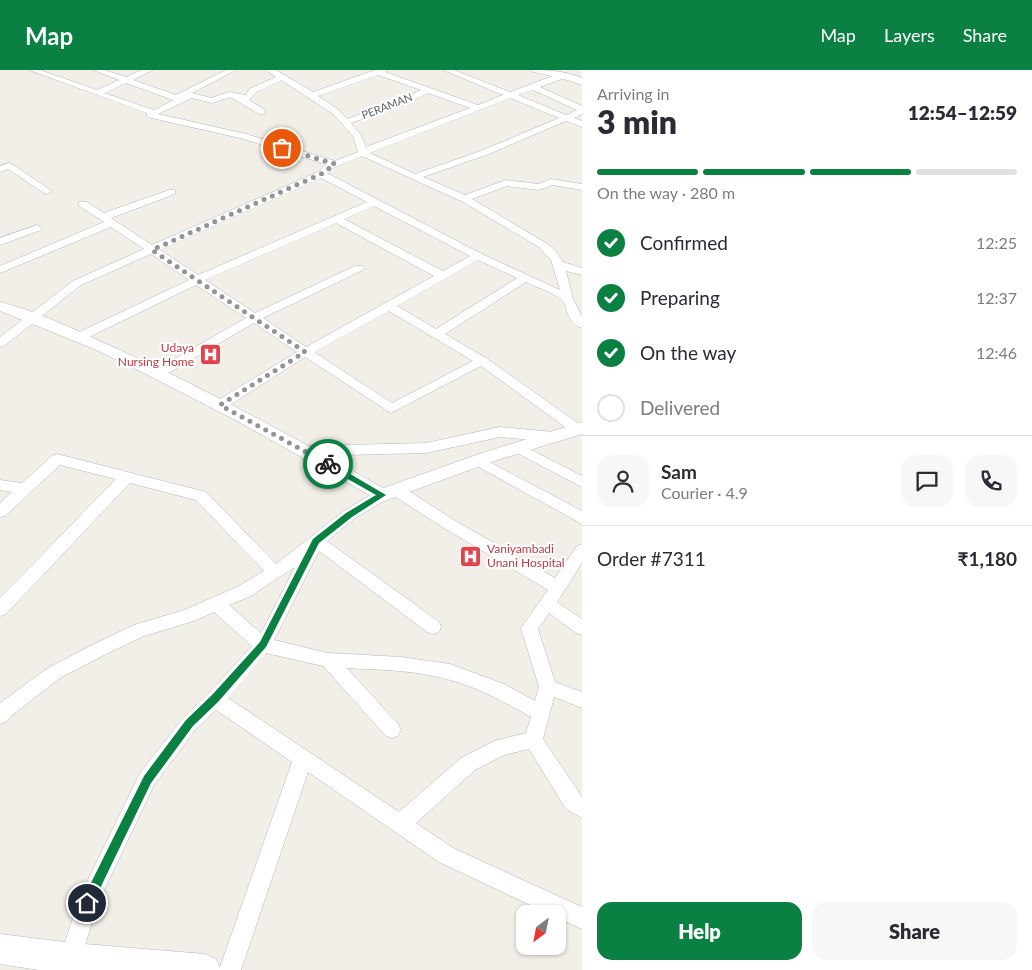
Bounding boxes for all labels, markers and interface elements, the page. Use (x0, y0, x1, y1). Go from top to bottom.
text: Map (25, 21, 73, 50)
text: Map (820, 24, 856, 46)
text: Layers (884, 24, 935, 46)
text: Share (963, 24, 1007, 46)
text: Arriving in (597, 84, 670, 103)
street label: PERAMAN (360, 90, 414, 121)
text: 12:54–12:59 (908, 101, 1017, 124)
text: 3 min (597, 102, 677, 141)
pin (261, 127, 303, 169)
icon: bag (268, 134, 296, 162)
text: On the way · 280 m (597, 183, 735, 202)
icon: check (597, 229, 625, 257)
text: Confirmed (640, 231, 728, 254)
text: 12:25 (976, 233, 1017, 252)
icon: check (597, 284, 625, 312)
text: Preparing (640, 286, 720, 309)
text: 12:37 (976, 288, 1017, 307)
icon: check (597, 339, 625, 367)
place label: Udaya Nursing Home (118, 340, 194, 369)
text: On the way (640, 341, 736, 364)
hospital icon: Udaya Nursing Home (198, 343, 222, 367)
text: 12:46 (976, 343, 1017, 362)
text: Delivered (640, 396, 720, 419)
courier (303, 439, 353, 489)
icon: bike (314, 450, 342, 478)
button: person (597, 455, 649, 507)
button: chat (901, 455, 953, 507)
button: phone (965, 455, 1017, 507)
text: Sam (661, 460, 697, 483)
text: Courier · 4.9 (661, 483, 748, 502)
place label: Vaniyambadi Unani Hospital (487, 541, 565, 570)
hospital icon: Vaniyambadi Unani Hospital (459, 544, 483, 568)
text: Order #7311 (597, 547, 706, 570)
text: ₹1,180 (957, 547, 1017, 570)
pin (66, 882, 108, 924)
icon: home (73, 889, 101, 917)
button: Help (597, 902, 802, 960)
button: Share (812, 902, 1017, 960)
north arrow (516, 905, 566, 955)
map controls (516, 905, 566, 955)

